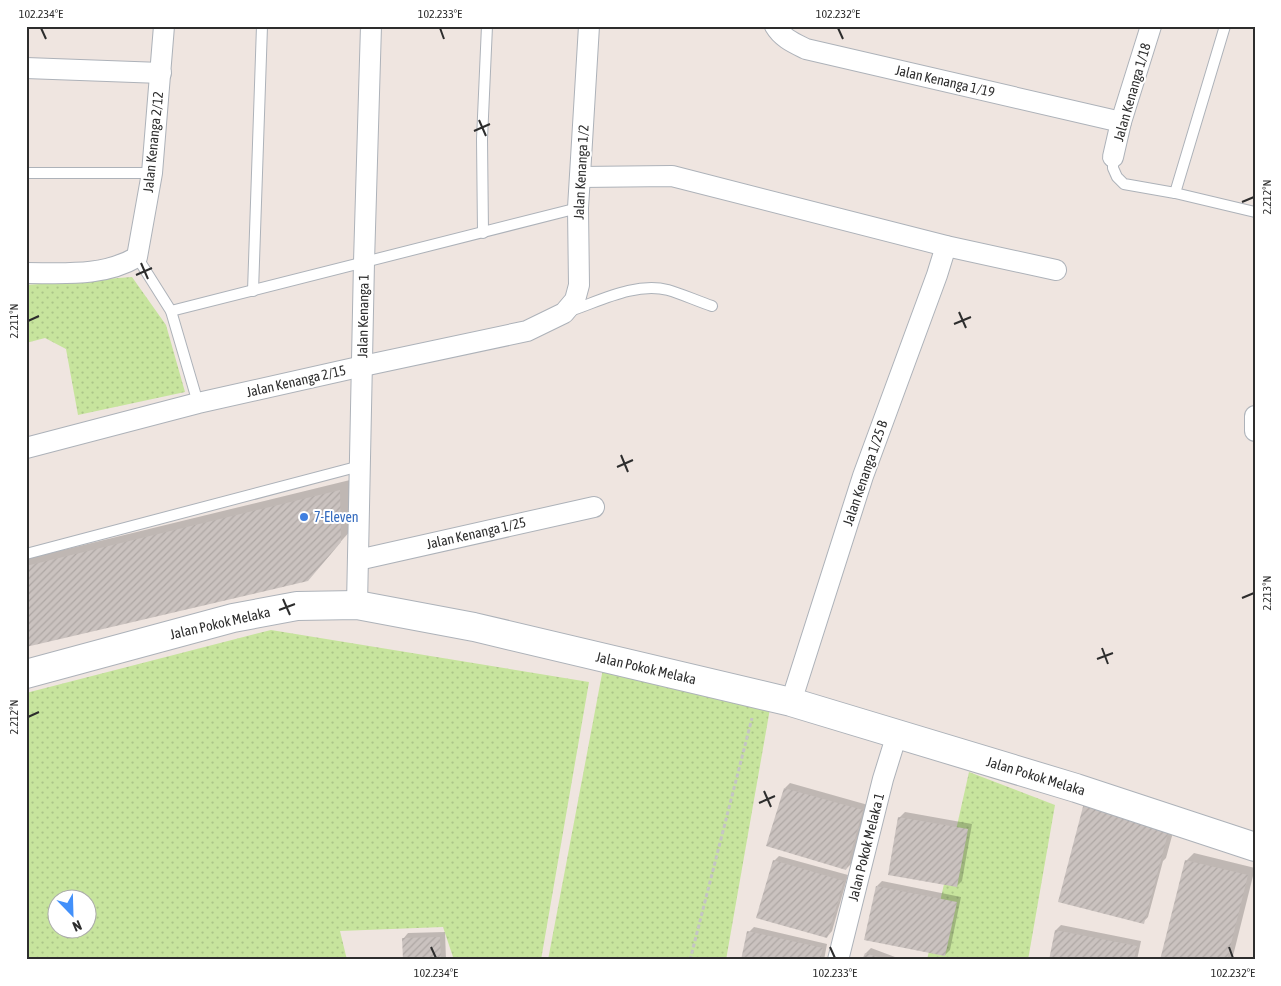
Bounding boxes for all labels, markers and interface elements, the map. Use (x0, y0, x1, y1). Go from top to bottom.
text: 102.234°E (19, 7, 63, 21)
text: 102.233°E (418, 7, 462, 21)
text: 102.232°E (816, 7, 860, 21)
street label: Jalan Kenanga 1/18 (1110, 41, 1154, 143)
street label: Jalan Kenanga 1/19 (894, 62, 996, 100)
street label: Jalan Kenanga 2/12 (140, 91, 166, 193)
street label: Jalan Kenanga 1/2 (571, 124, 591, 220)
text: 2.212°N (1260, 179, 1274, 215)
street label: Jalan Kenanga 1 (354, 274, 372, 358)
text: 2.211°N (7, 303, 21, 339)
street label: Jalan Kenanga 2/15 (245, 362, 347, 400)
street label: Jalan Kenanga 1/25 B (840, 418, 891, 528)
place label: 7-Eleven (314, 509, 359, 525)
marker: 7-Eleven (298, 511, 310, 523)
street label: Jalan Kenanga 1/25 (425, 514, 527, 552)
text: 2.213°N (1260, 575, 1274, 611)
street label: Jalan Pokok Melaka (168, 604, 272, 642)
street label: Jalan Pokok Melaka (594, 649, 698, 687)
text: 2.212°N (7, 699, 21, 735)
street label: Jalan Pokok Melaka (985, 753, 1087, 799)
street label: Jalan Pokok Melaka 1 (845, 791, 887, 903)
north arrow (48, 888, 98, 938)
text: N (70, 917, 84, 935)
text: 102.234°E (414, 966, 458, 980)
text: 102.233°E (813, 966, 857, 980)
text: 102.232°E (1211, 966, 1255, 980)

